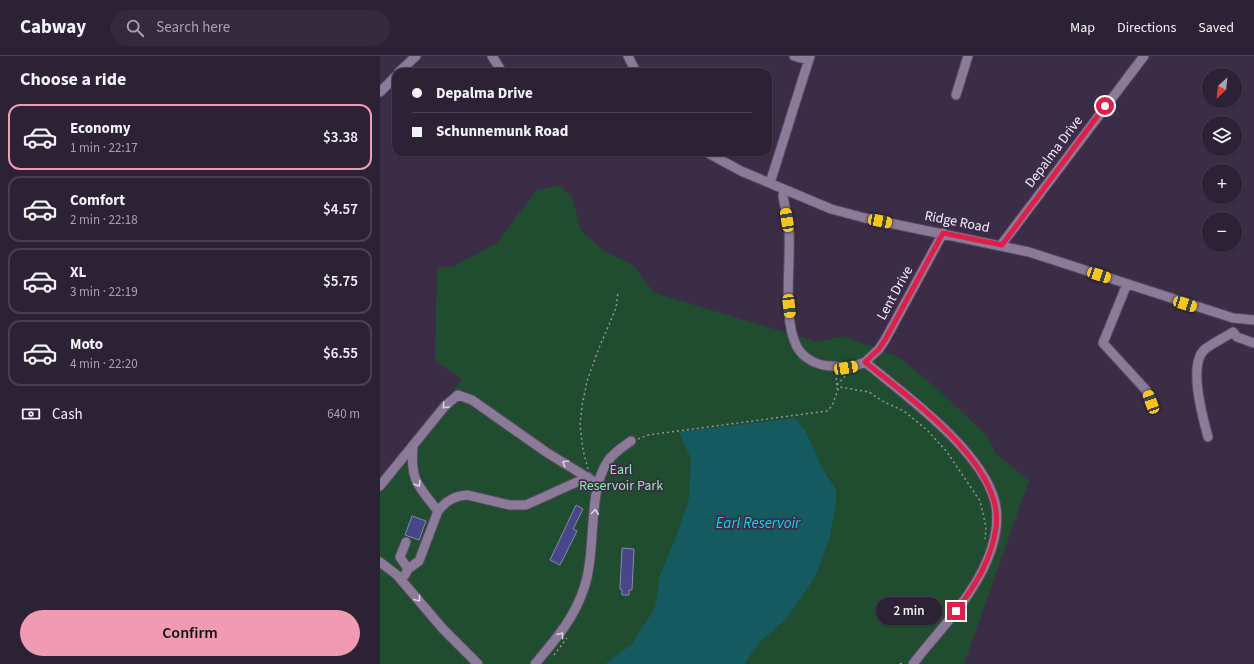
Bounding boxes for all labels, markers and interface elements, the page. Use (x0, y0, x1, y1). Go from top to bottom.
search box (110, 10, 390, 46)
text: Cabway (20, 14, 86, 41)
icon: search (124, 17, 146, 39)
text: Search here (156, 17, 230, 38)
text: Map (1070, 18, 1095, 38)
text: Directions (1117, 18, 1176, 38)
text: Saved (1198, 18, 1234, 38)
text: Choose a ride (20, 67, 126, 92)
north arrow (1202, 68, 1242, 108)
map controls (1202, 68, 1242, 252)
text: Depalma Drive (436, 83, 533, 104)
route start (1096, 97, 1114, 115)
street label: Depalma Drive (1020, 112, 1088, 192)
button: layers (1202, 116, 1242, 156)
text: Economy (70, 118, 131, 139)
icon: car (22, 119, 58, 155)
text: Schunnemunk Road (436, 121, 568, 142)
text: $3.38 (323, 127, 358, 148)
text: 1 min · 22:17 (70, 139, 138, 157)
button: + (1202, 164, 1242, 204)
text: Comfort (70, 190, 125, 211)
icon: car (22, 191, 58, 227)
text: $4.57 (323, 199, 358, 220)
street label: Ridge Road (923, 206, 991, 238)
car (779, 207, 795, 233)
text: 2 min · 22:18 (70, 211, 138, 229)
button: − (1202, 212, 1242, 252)
car (867, 213, 893, 229)
text: XL (70, 262, 86, 283)
street label: Lent Drive (872, 262, 918, 324)
icon: car (22, 263, 58, 299)
car (1086, 266, 1112, 284)
text: $5.75 (323, 271, 358, 292)
text: 3 min · 22:19 (70, 283, 138, 301)
car (782, 293, 796, 319)
car (1172, 295, 1198, 313)
text: Moto (70, 334, 103, 355)
icon: car (22, 335, 58, 371)
text: $6.55 (323, 343, 358, 364)
text: 4 min · 22:20 (70, 355, 138, 373)
car (833, 360, 859, 376)
car (1141, 389, 1161, 415)
one-way arrow (443, 401, 450, 409)
icon: cash (20, 403, 42, 425)
text: Cash (52, 404, 83, 425)
text: 640 m (327, 405, 360, 423)
park label: Earl Reservoir Park (579, 460, 663, 496)
one-way arrow (562, 461, 569, 468)
one-way arrow (413, 480, 420, 487)
one-way arrow (590, 509, 599, 515)
water label: Earl Reservoir (716, 513, 801, 534)
one-way arrow (413, 594, 420, 601)
callout: 2 min (876, 597, 942, 625)
text: 2 min (894, 602, 924, 620)
route end (947, 602, 965, 620)
button: Confirm (20, 610, 360, 656)
one-way arrow (556, 632, 563, 639)

